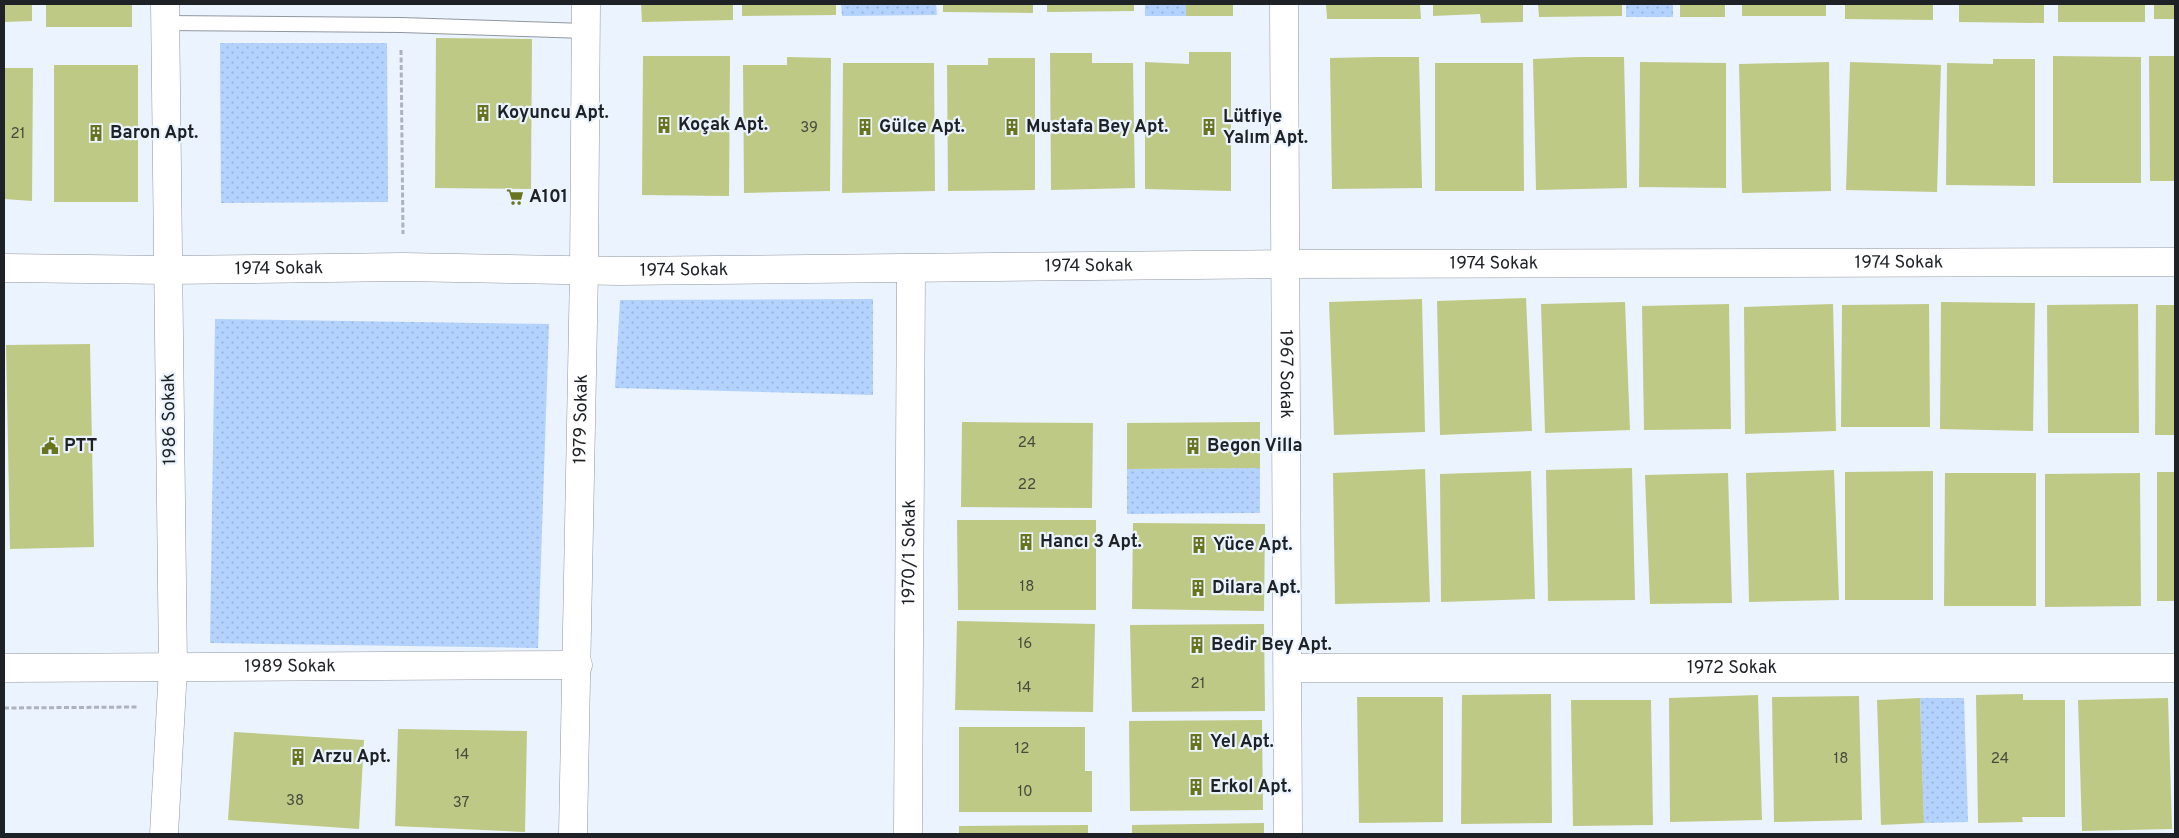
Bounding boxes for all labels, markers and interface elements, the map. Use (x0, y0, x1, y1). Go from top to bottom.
place label: Koyuncu Apt. (497, 102, 609, 125)
building icon: Koyuncu Apt. (473, 103, 493, 123)
place label: Lütfiye Yalım Apt. (1223, 106, 1308, 150)
place label: Koçak Apt. (678, 114, 768, 137)
building icon: Koçak Apt. (654, 115, 674, 135)
place label: Gülce Apt. (879, 116, 965, 139)
place label: Mustafa Bey Apt. (1026, 116, 1168, 139)
building icon: Gülce Apt. (855, 117, 875, 137)
building icon: Mustafa Bey Apt. (1002, 117, 1022, 137)
building icon: Lütfiye Yalım Apt. (1199, 117, 1219, 137)
house number: 39 (800, 119, 818, 138)
place label: Baron Apt. (110, 122, 198, 145)
building icon: Baron Apt. (86, 123, 106, 143)
house number: 21 (11, 125, 25, 144)
place label: A101 (529, 186, 568, 209)
supermarket icon: A101 (505, 187, 525, 207)
street label: 1974 Sokak (1855, 251, 1943, 274)
street label: 1974 Sokak (1450, 252, 1538, 275)
street label: 1974 Sokak (1044, 254, 1133, 278)
street label: 1974 Sokak (235, 257, 323, 281)
street label: 1974 Sokak (639, 258, 728, 282)
street label: 1967 Sokak (1274, 329, 1297, 419)
street label: 1986 Sokak (158, 373, 182, 465)
street label: 1979 Sokak (569, 374, 593, 464)
house number: 24 (1018, 434, 1036, 453)
place label: PTT (64, 435, 98, 458)
place label: Begon Villa (1207, 435, 1302, 458)
public building icon: PTT (40, 436, 60, 456)
building icon: Begon Villa (1183, 436, 1203, 456)
house number: 22 (1018, 476, 1036, 495)
street label: 1970/1 Sokak (898, 499, 921, 605)
place label: Hancı 3 Apt. (1040, 531, 1142, 554)
building icon: Hancı 3 Apt. (1016, 532, 1036, 552)
place label: Yüce Apt. (1213, 534, 1293, 557)
building icon: Yüce Apt. (1189, 535, 1209, 555)
place label: Dilara Apt. (1212, 577, 1301, 600)
house number: 18 (1020, 578, 1034, 597)
building icon: Dilara Apt. (1188, 578, 1208, 598)
place label: Bedir Bey Apt. (1211, 634, 1332, 657)
house number: 16 (1018, 635, 1032, 654)
building icon: Bedir Bey Apt. (1187, 635, 1207, 655)
street label: 1989 Sokak (244, 655, 336, 678)
street label: 1972 Sokak (1687, 657, 1777, 680)
house number: 21 (1191, 675, 1205, 694)
house number: 14 (1017, 679, 1031, 698)
place label: Yel Apt. (1210, 731, 1274, 754)
building icon: Yel Apt. (1186, 732, 1206, 752)
house number: 12 (1015, 740, 1029, 759)
place label: Arzu Apt. (312, 746, 391, 769)
house number: 14 (455, 746, 469, 765)
building icon: Arzu Apt. (288, 747, 308, 767)
house number: 18 (1834, 750, 1848, 769)
house number: 24 (1991, 750, 2009, 769)
place label: Erkol Apt. (1210, 776, 1292, 799)
building icon: Erkol Apt. (1186, 777, 1206, 797)
house number: 10 (1017, 783, 1033, 802)
house number: 38 (286, 792, 304, 811)
house number: 37 (453, 794, 470, 813)

